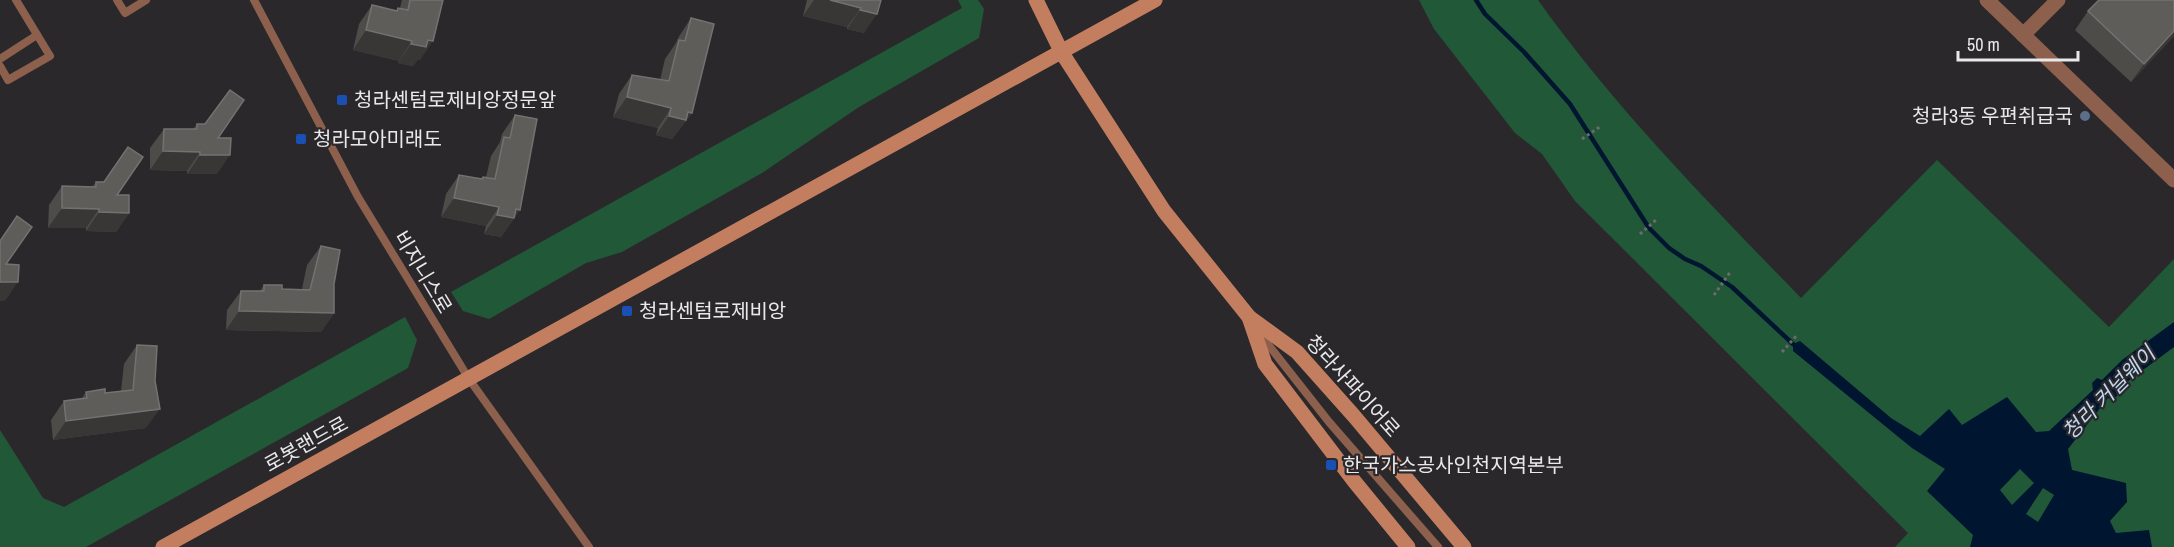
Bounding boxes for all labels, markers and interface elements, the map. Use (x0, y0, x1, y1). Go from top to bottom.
scale bar (1958, 24, 2078, 62)
text: 50 m (1967, 32, 2000, 57)
place label: 청라센텀로제비앙정문앞 (354, 86, 556, 113)
marker: 청라센텀로제비앙정문앞 (335, 93, 349, 107)
place label: 청라3동 우편취급국 (1912, 102, 2073, 129)
marker: 청라3동 우편취급국 (2078, 109, 2092, 123)
place label: 청라모아미래도 (313, 125, 442, 152)
marker: 청라모아미래도 (294, 132, 308, 146)
street label: 비지니스로 (388, 225, 459, 318)
place label: 청라센텀로제비앙 (639, 297, 786, 324)
marker: 청라센텀로제비앙 (620, 304, 634, 318)
street label: 청라사파이어로 (1300, 329, 1407, 443)
water label: 청라 커널웨이 (2056, 339, 2163, 446)
street label: 로봇랜드로 (259, 409, 353, 478)
place label: 한국가스공사인천지역본부 (1343, 451, 1564, 478)
marker: 한국가스공사인천지역본부 (1324, 458, 1338, 472)

